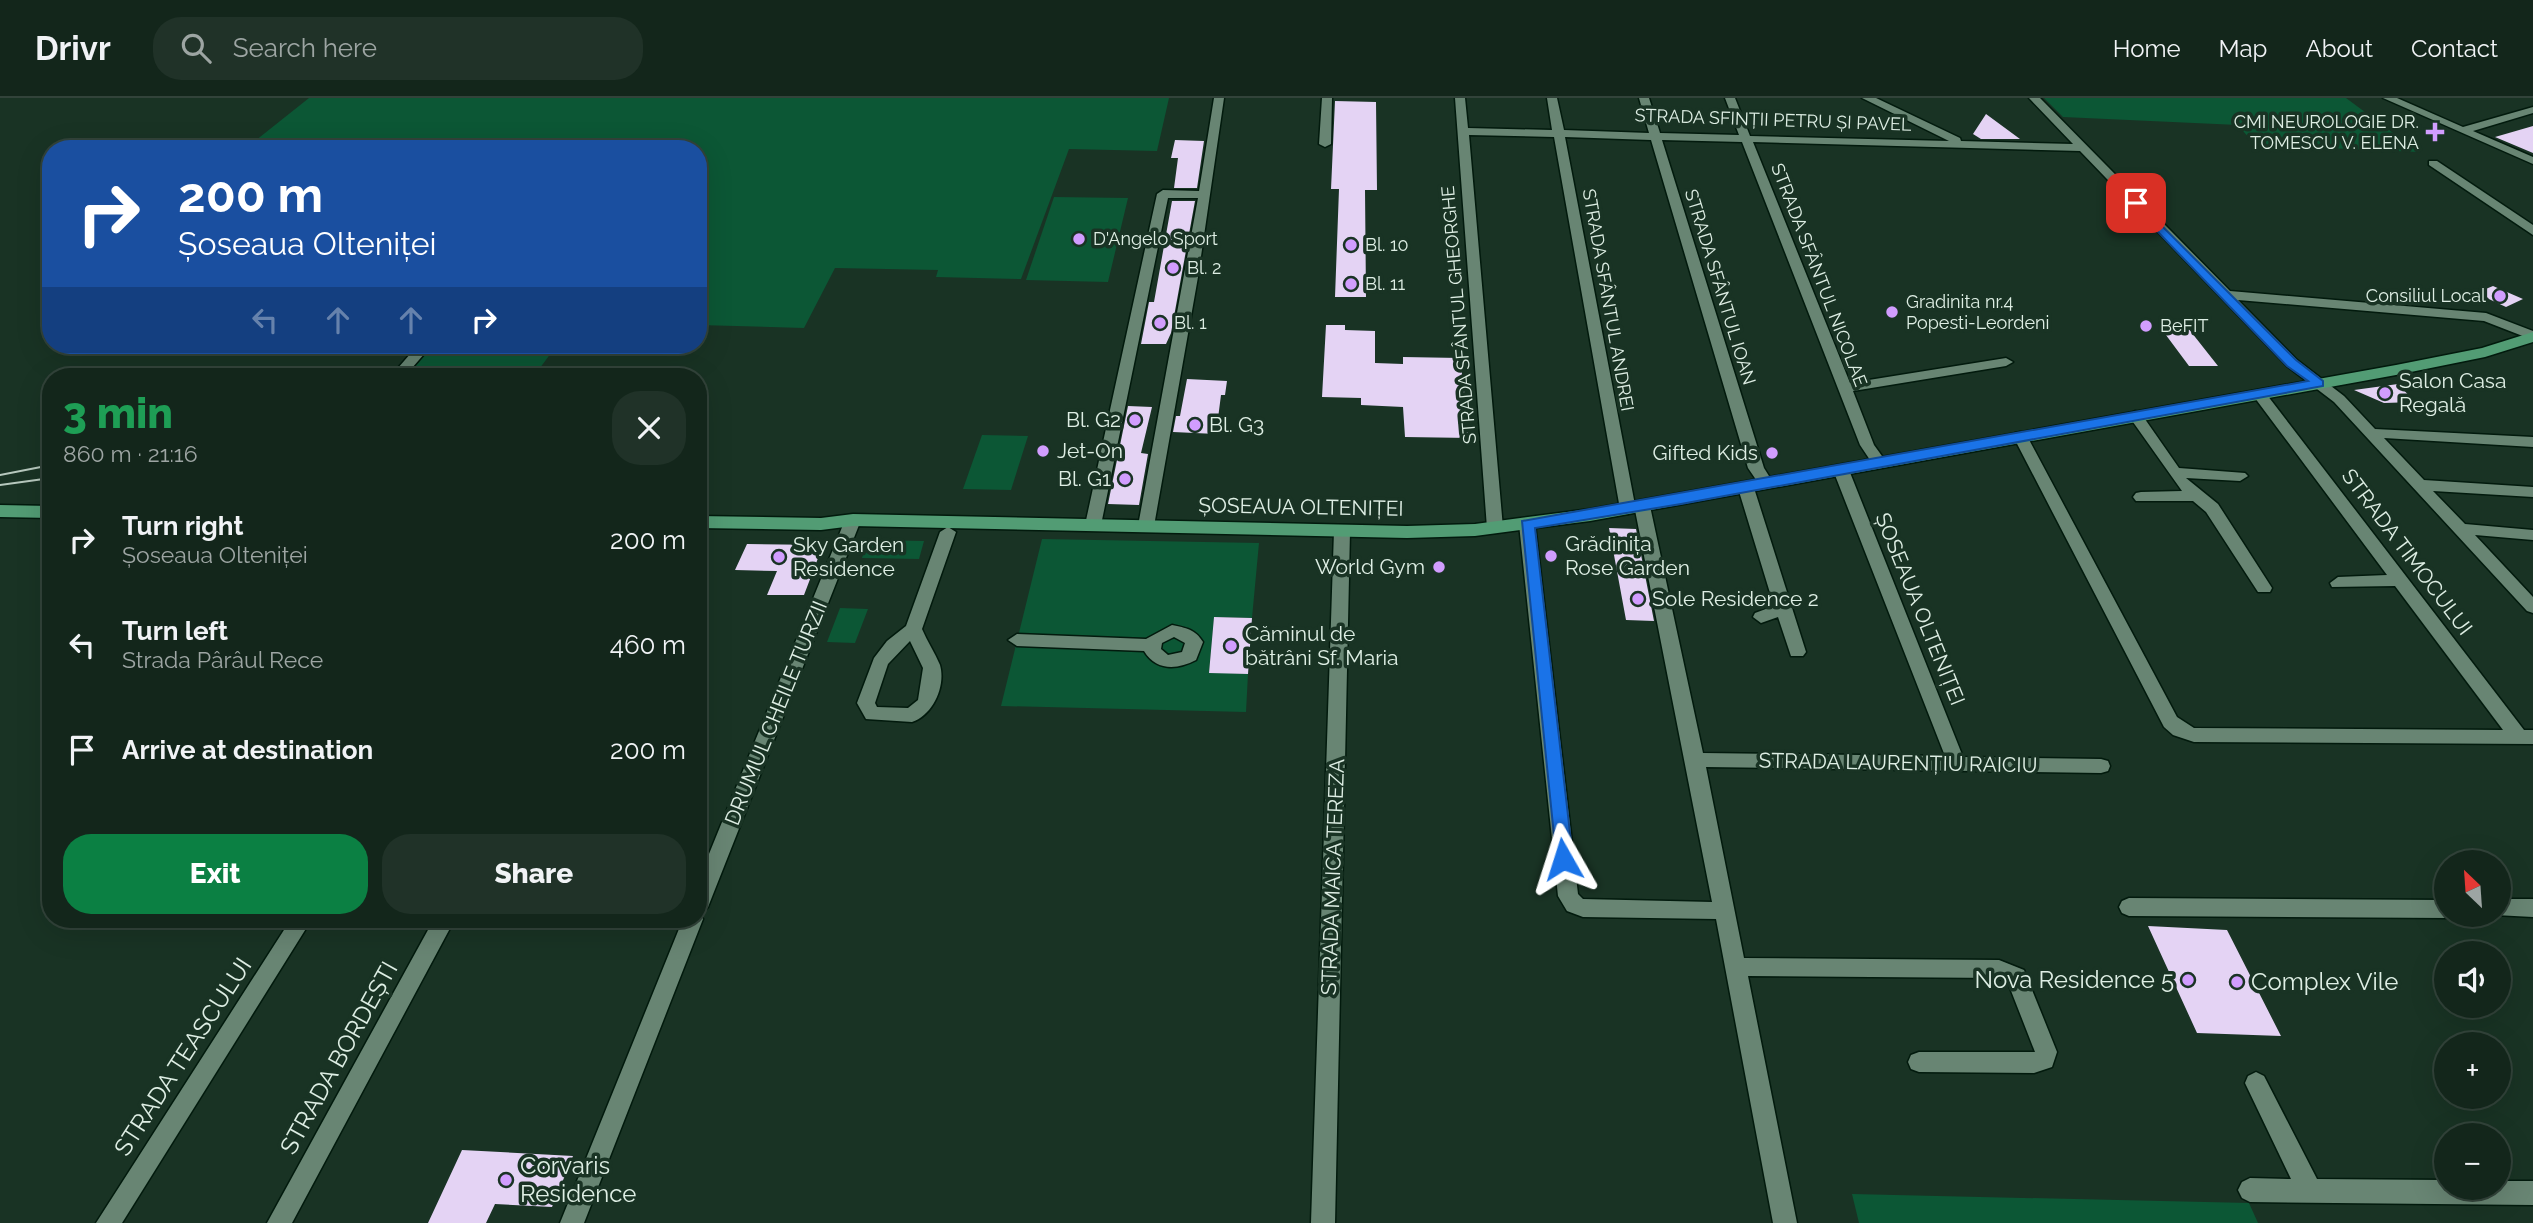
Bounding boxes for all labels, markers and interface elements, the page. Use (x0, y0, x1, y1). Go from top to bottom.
search box (153, 17, 643, 80)
text: Drivr (35, 29, 111, 68)
icon: search (177, 29, 215, 67)
text: Search here (233, 33, 377, 63)
text: Home (2113, 34, 2181, 63)
text: Map (2219, 34, 2267, 63)
text: About (2305, 34, 2373, 63)
text: Contact (2411, 34, 2498, 63)
street label: STRADA SFINȚII PETRU ȘI PAVEL (1634, 104, 1912, 135)
place label: CMI NEUROLOGIE DR. TOMESCU V. ELENA (2234, 111, 2419, 153)
marker: CMI NEUROLOGIE DR. TOMESCU V. ELENA (2425, 122, 2445, 142)
street label: STRADA SFÂNTUL NICOLAE (1767, 160, 1873, 390)
text: 200 m (178, 166, 323, 223)
icon: right (63, 168, 154, 259)
pin (2106, 173, 2166, 233)
icon: arrive (2117, 184, 2155, 222)
street label: STRADA SFÂNTUL GHEORGHE (1436, 185, 1480, 445)
street label: STRADA SFÂNTUL IOAN (1681, 186, 1761, 387)
street label: STRADA SFÂNTUL ANDREI (1579, 187, 1639, 413)
text: Șoseaua Olteniței (178, 225, 437, 262)
place label: D'Angelo Sport (1093, 228, 1218, 249)
marker: D'Angelo Sport (1071, 231, 1087, 247)
place label: Bl. 10 (1365, 234, 1409, 255)
marker: Bl. 10 (1343, 237, 1359, 253)
place label: Bl. 2 (1187, 257, 1221, 278)
marker: Bl. 2 (1165, 260, 1181, 276)
place label: Bl. 11 (1365, 273, 1406, 294)
marker: Bl. 11 (1343, 276, 1359, 292)
place label: Consiliul Local (2366, 285, 2486, 306)
marker: Consiliul Local (2492, 288, 2508, 304)
place label: Gradinita nr.4 Popesti-Leordeni (1906, 291, 2049, 333)
icon: left (246, 301, 284, 339)
icon: ahead (319, 301, 357, 339)
icon: ahead (392, 301, 430, 339)
icon: right (465, 301, 503, 339)
marker: Gradinita nr.4 Popesti-Leordeni (1884, 304, 1900, 320)
place label: Bl. 1 (1174, 312, 1207, 333)
marker: Bl. 1 (1152, 315, 1168, 331)
place label: BeFIT (2160, 315, 2209, 336)
marker: BeFIT (2138, 318, 2154, 334)
place label: Salon Casa Regală (2399, 368, 2506, 417)
marker: Salon Casa Regală (2377, 385, 2393, 401)
text: 3 min (63, 389, 173, 438)
button: close (612, 391, 686, 465)
place label: Bl. G2 (1066, 407, 1121, 432)
marker: Bl. G2 (1127, 412, 1143, 428)
place label: Bl. G3 (1209, 412, 1264, 437)
marker: Bl. G3 (1187, 417, 1203, 433)
place label: Jet-On (1057, 438, 1123, 463)
text: 860 m · 21:16 (63, 440, 198, 467)
place label: Gifted Kids (1653, 440, 1758, 465)
marker: Jet-On (1035, 443, 1051, 459)
marker: Gifted Kids (1764, 445, 1780, 461)
street label: STRADA TIMOCULUI (2337, 464, 2478, 640)
place label: Bl. G1 (1058, 466, 1111, 491)
marker: Bl. G1 (1117, 471, 1133, 487)
street label: ȘOSEAUA OLTENIȚEI (1198, 492, 1404, 521)
street label: ȘOSEAUA OLTENIȚEI (1870, 509, 1971, 709)
text: Turn right (122, 511, 243, 541)
icon: right (63, 521, 101, 559)
text: 200 m (610, 525, 686, 555)
place label: Grădinița Rose Garden (1565, 531, 1690, 580)
place label: Sky Garden Residence (793, 532, 904, 581)
text: Șoseaua Olteniței (122, 541, 308, 568)
marker: Grădinița Rose Garden (1543, 548, 1559, 564)
marker: Sky Garden Residence (771, 549, 787, 565)
place label: World Gym (1315, 554, 1425, 579)
marker: World Gym (1431, 559, 1447, 575)
place label: Sole Residence 2 (1652, 586, 1819, 611)
marker: Sole Residence 2 (1630, 591, 1646, 607)
street label: DRUMUL CHEILE TURZII (719, 597, 832, 829)
text: Turn left (122, 616, 228, 646)
place label: Căminul de bătrâni Sf. Maria (1245, 621, 1399, 670)
icon: left (63, 626, 101, 664)
text: 460 m (610, 630, 686, 660)
marker: Căminul de bătrâni Sf. Maria (1223, 638, 1239, 654)
text: Strada Pârâul Rece (122, 646, 323, 673)
icon: arrive (63, 731, 101, 769)
text: Arrive at destination (122, 735, 373, 765)
text: 200 m (610, 735, 686, 765)
street label: STRADA LAURENȚIU RAICIU (1758, 748, 2038, 777)
street label: STRADA MAICA TEREZA (1316, 758, 1349, 996)
position arrow (1526, 822, 1600, 896)
button: Exit (63, 834, 368, 914)
button: Share (382, 834, 686, 914)
north arrow (2434, 850, 2511, 928)
map controls (2434, 850, 2511, 1200)
button: sound (2434, 941, 2511, 1018)
street label: STRADA TEASCULUI (108, 952, 257, 1161)
street label: STRADA BORDEȘTI (274, 956, 404, 1159)
place label: Nova Residence 5 (1975, 965, 2174, 994)
place label: Complex Vile (2251, 967, 2398, 996)
marker: Nova Residence 5 (2180, 972, 2196, 988)
marker: Complex Vile (2229, 974, 2245, 990)
button: + (2434, 1032, 2511, 1109)
button: − (2434, 1123, 2511, 1200)
place label: Corvaris Residence (520, 1151, 636, 1208)
marker: Corvaris Residence (498, 1172, 514, 1188)

